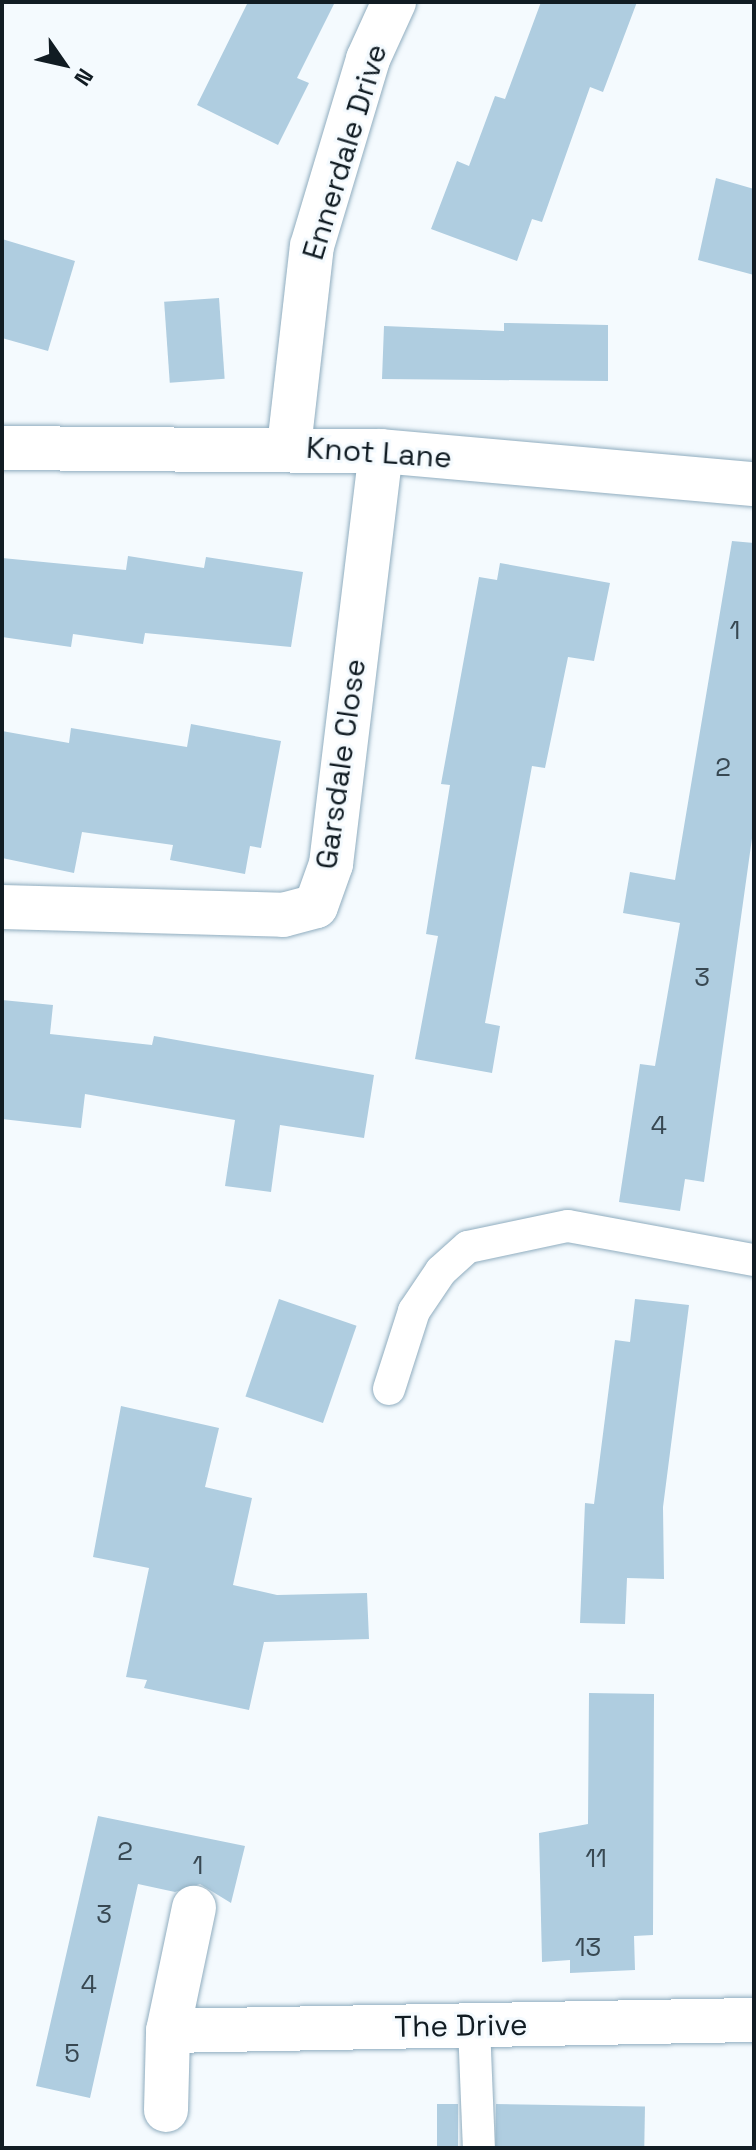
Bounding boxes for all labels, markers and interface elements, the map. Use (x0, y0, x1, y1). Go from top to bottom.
north arrow (24, 24, 104, 104)
street label: Ennerdale Drive (295, 40, 395, 264)
text: N (68, 63, 100, 91)
street label: Knot Lane (305, 430, 453, 476)
house number: 1 (730, 615, 740, 647)
street label: Garsdale Close (308, 657, 374, 871)
house number: 2 (715, 752, 731, 784)
house number: 3 (694, 962, 710, 994)
house number: 4 (651, 1110, 667, 1142)
house number: 2 (117, 1836, 133, 1868)
house number: 11 (585, 1843, 607, 1875)
house number: 1 (193, 1850, 203, 1882)
house number: 3 (96, 1899, 112, 1931)
house number: 13 (575, 1932, 601, 1964)
house number: 4 (81, 1969, 97, 2001)
street label: The Drive (394, 2007, 528, 2045)
house number: 5 (64, 2038, 80, 2070)

